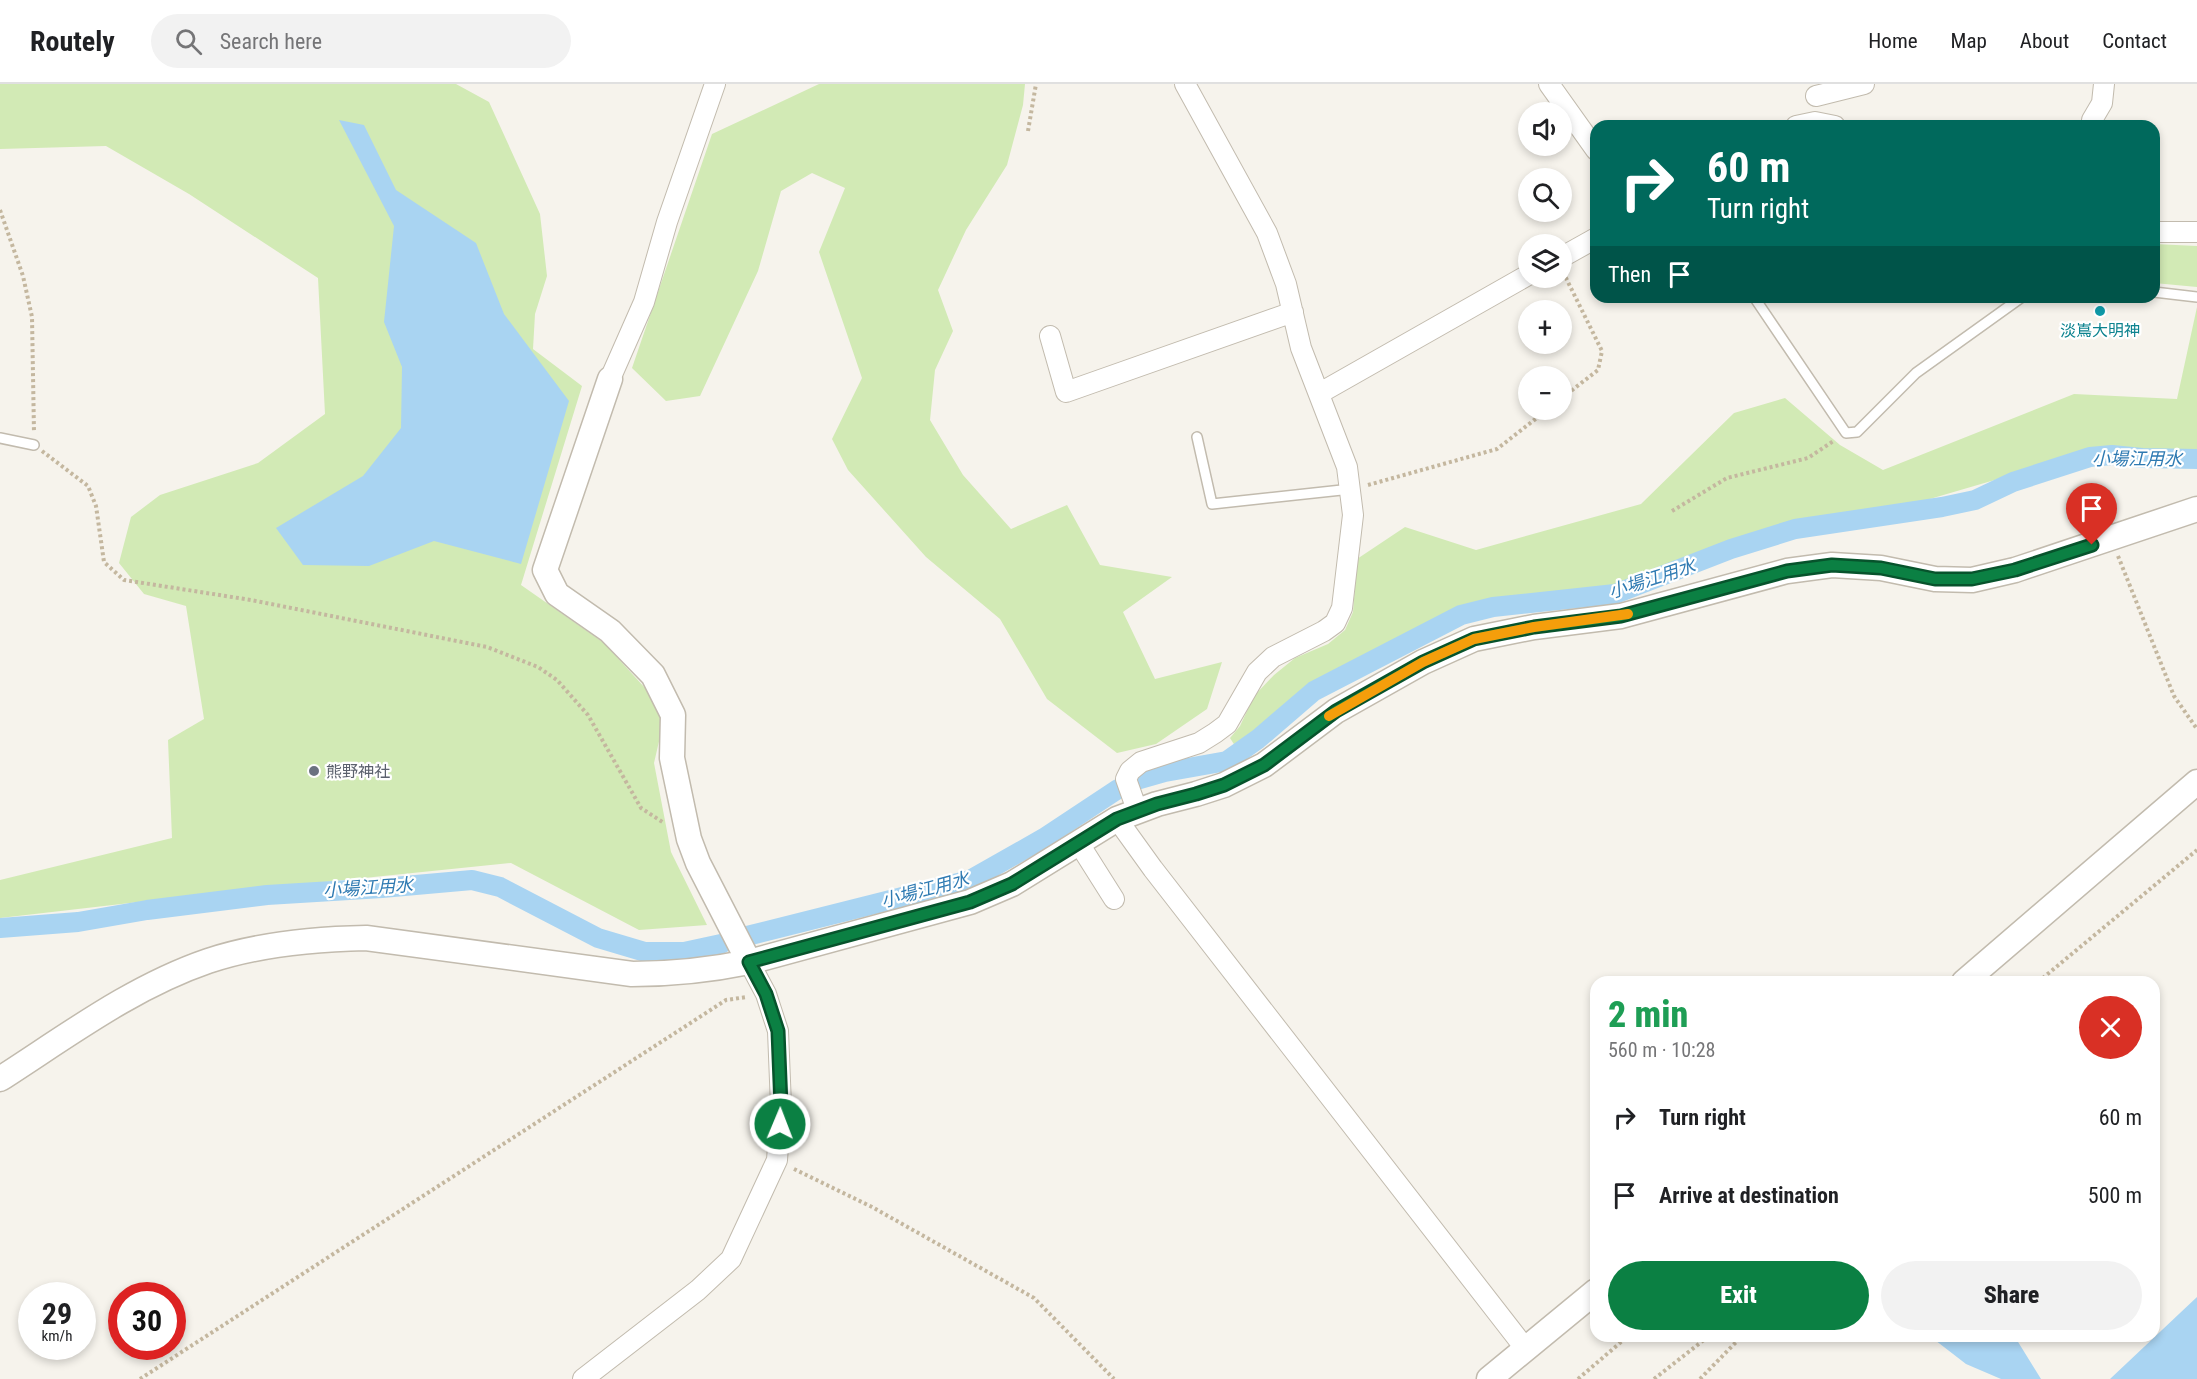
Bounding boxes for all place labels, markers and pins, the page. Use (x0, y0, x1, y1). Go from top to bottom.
marker: 淡嶌大明神 (2093, 304, 2107, 318)
place label: 淡嶌大明神 (2060, 321, 2140, 340)
pin (2066, 483, 2117, 545)
place label: 熊野神社 (326, 762, 390, 781)
marker: 熊野神社 (307, 764, 321, 778)

